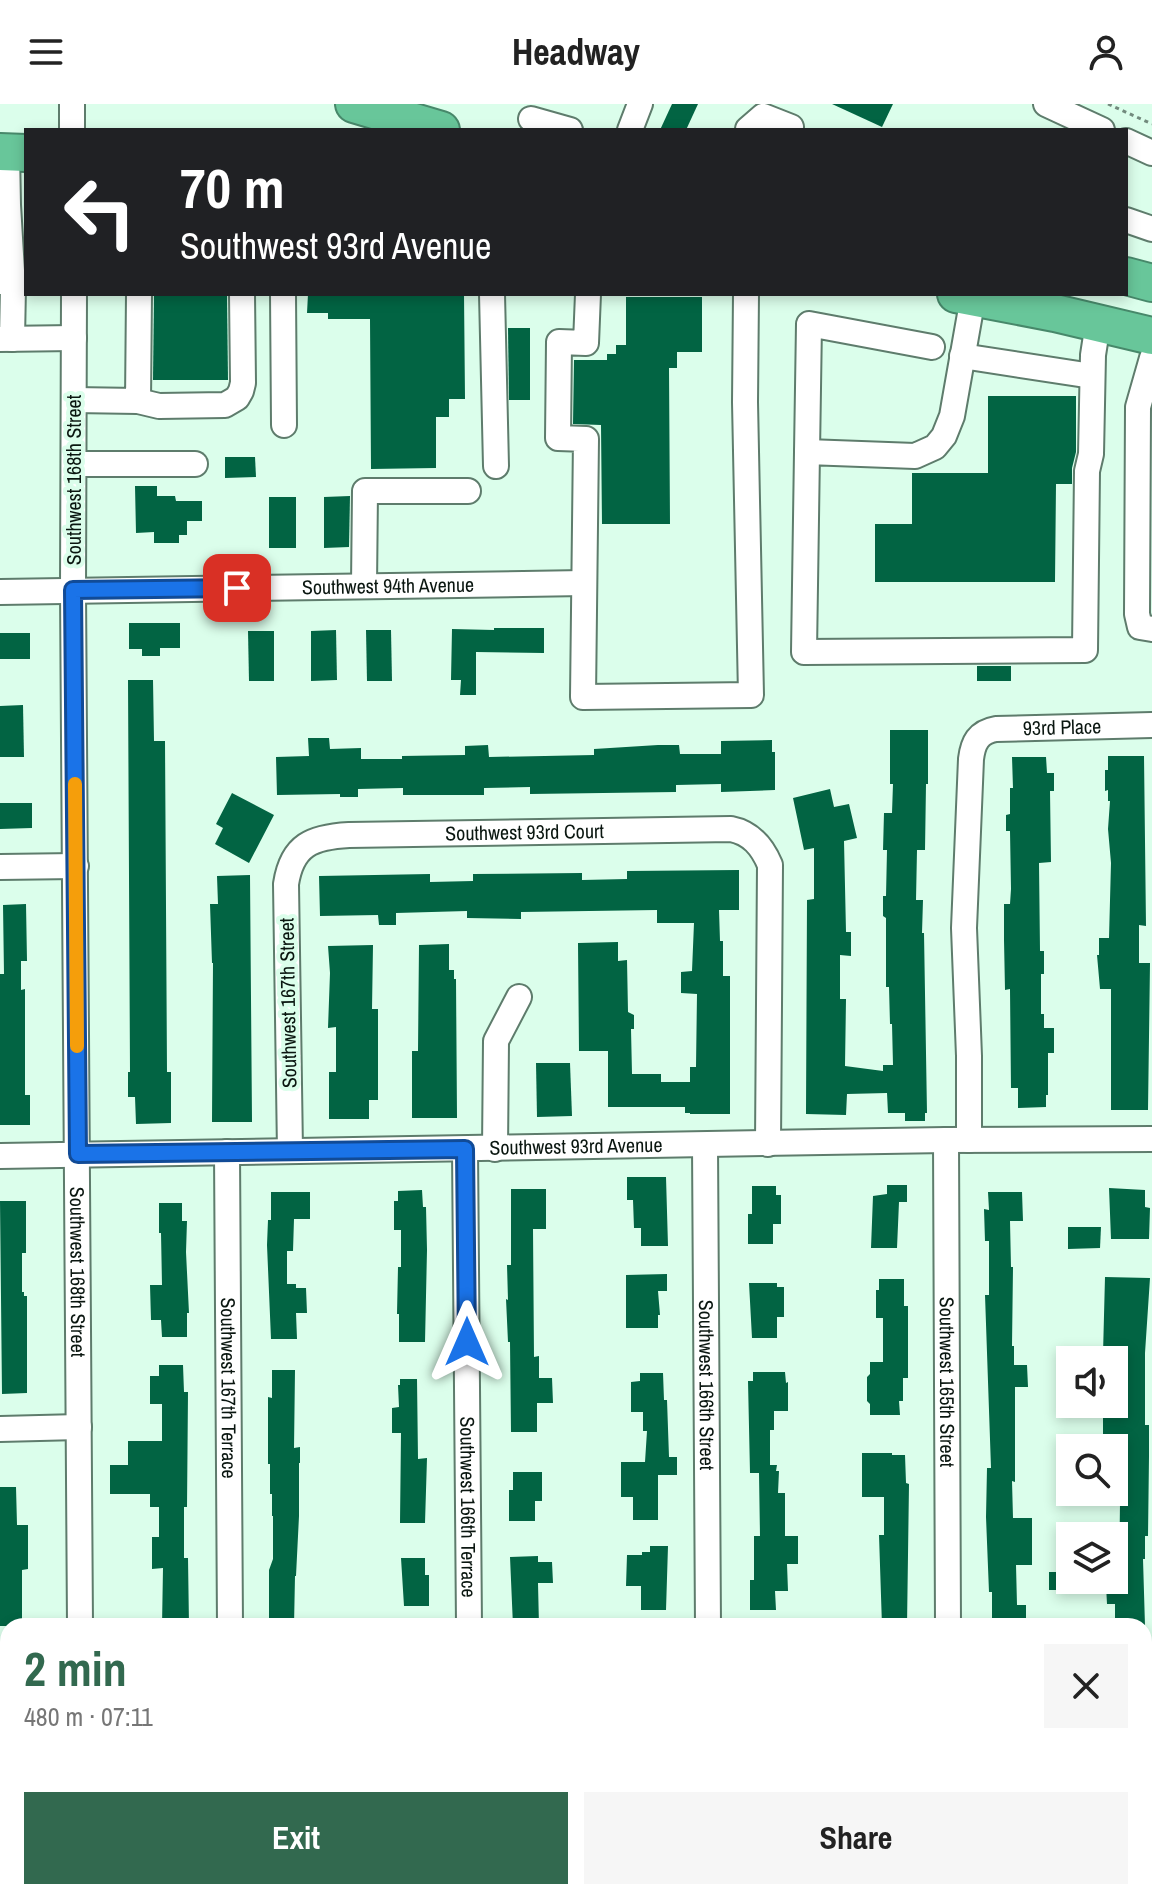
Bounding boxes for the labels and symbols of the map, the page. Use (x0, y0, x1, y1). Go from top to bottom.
street label: Southwest 168th Street (60, 394, 87, 565)
pin (203, 554, 271, 622)
street label: Southwest 94th Avenue (302, 571, 474, 600)
street label: 93rd Place (1022, 712, 1102, 741)
street label: Southwest 93rd Court (445, 817, 605, 846)
street label: Southwest 167th Street (273, 917, 302, 1088)
street label: Southwest 93rd Avenue (489, 1131, 663, 1161)
street label: Southwest 168th Street (64, 1187, 92, 1358)
street label: Southwest 167th Terrace (215, 1297, 243, 1479)
street label: Southwest 165th Street (934, 1297, 961, 1468)
position arrow (425, 1300, 509, 1384)
street label: Southwest 166th Street (693, 1300, 721, 1471)
street label: Southwest 166th Terrace (454, 1416, 483, 1598)

